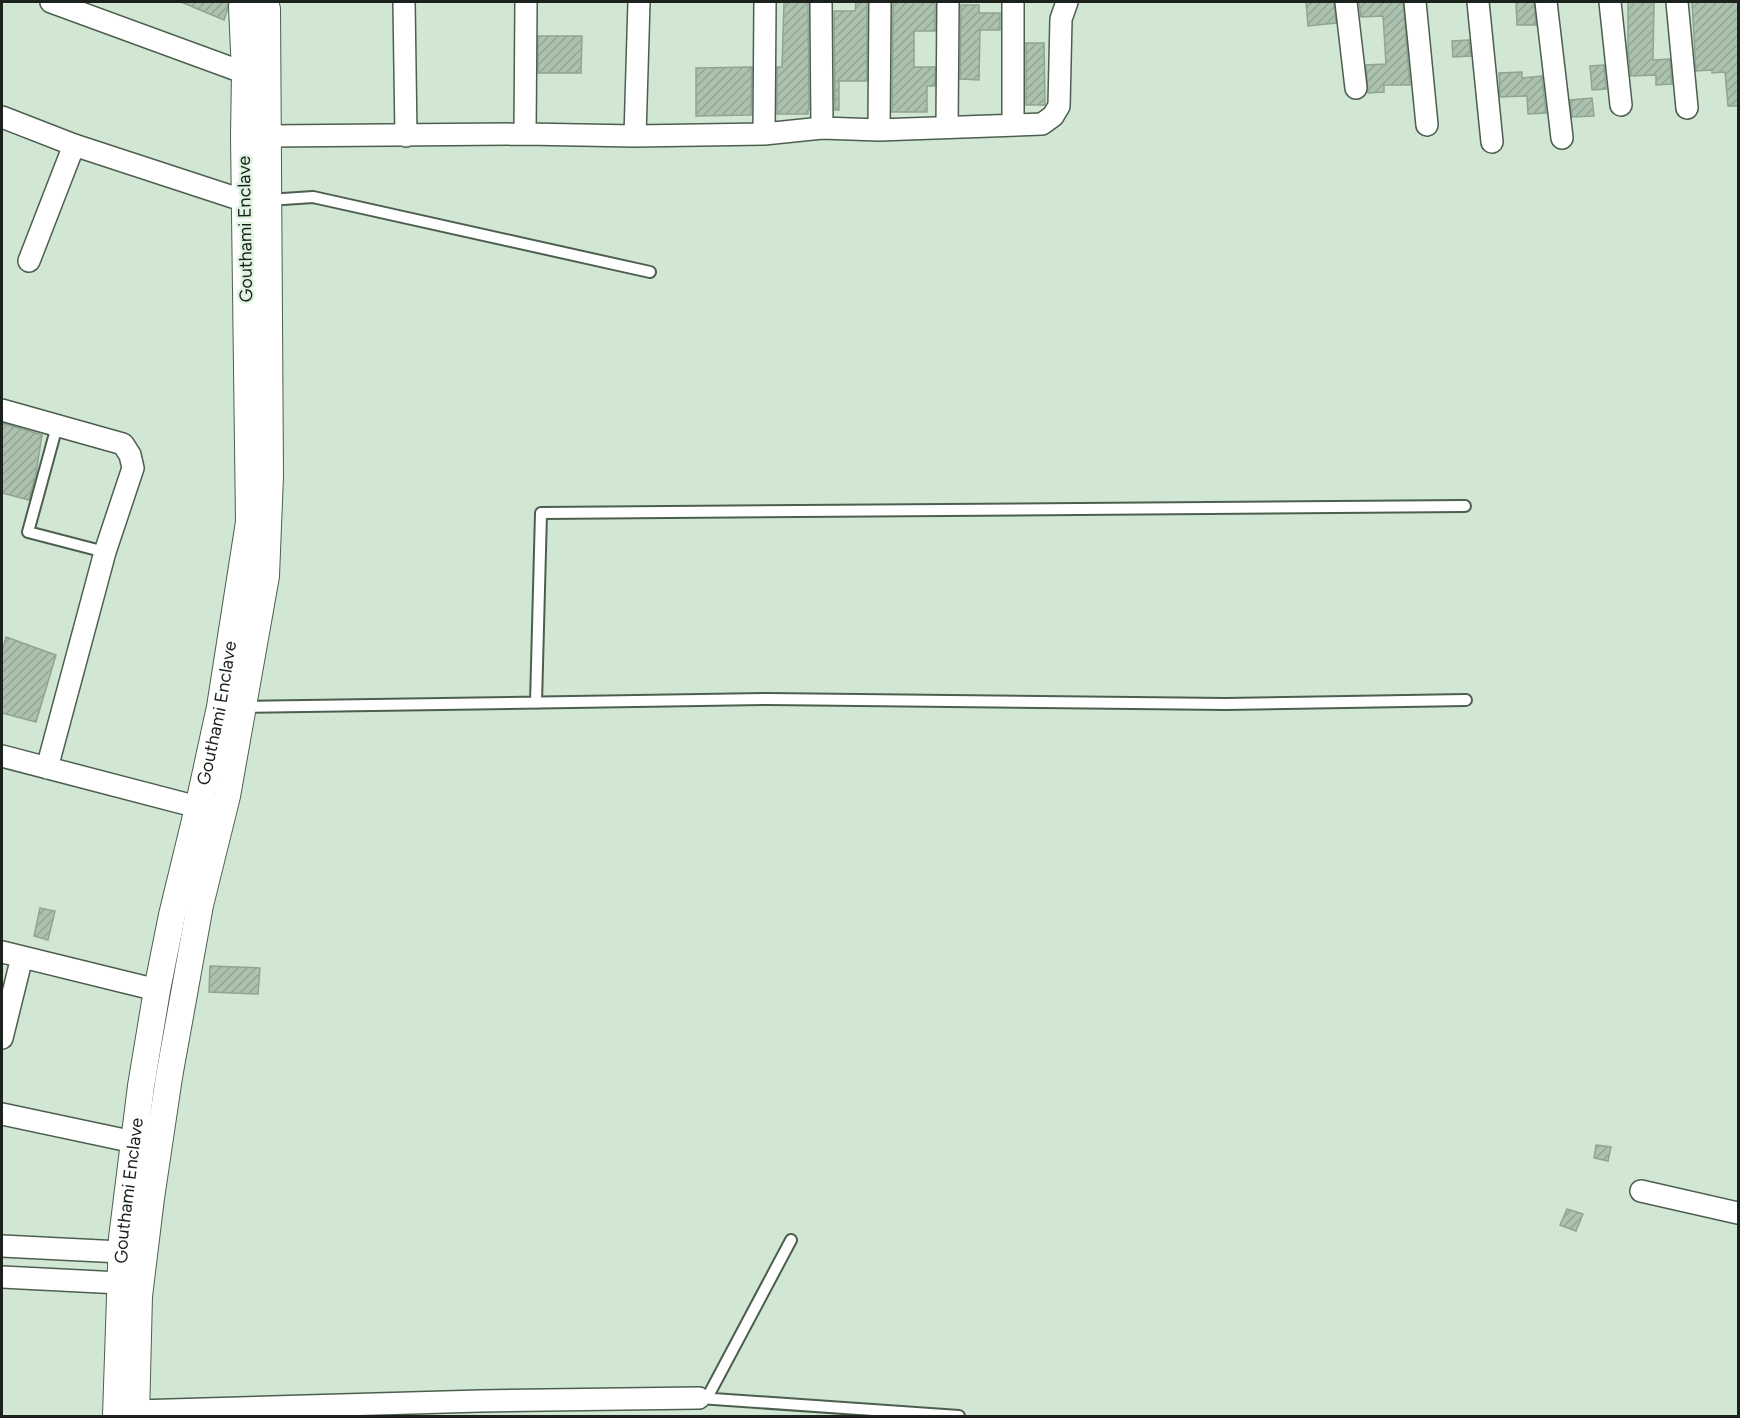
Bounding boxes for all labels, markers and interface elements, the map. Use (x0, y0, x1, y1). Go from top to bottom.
street label: Gouthami Enclave (233, 155, 257, 302)
street label: Gouthami Enclave (192, 639, 241, 787)
street label: Gouthami Enclave (110, 1116, 148, 1264)

